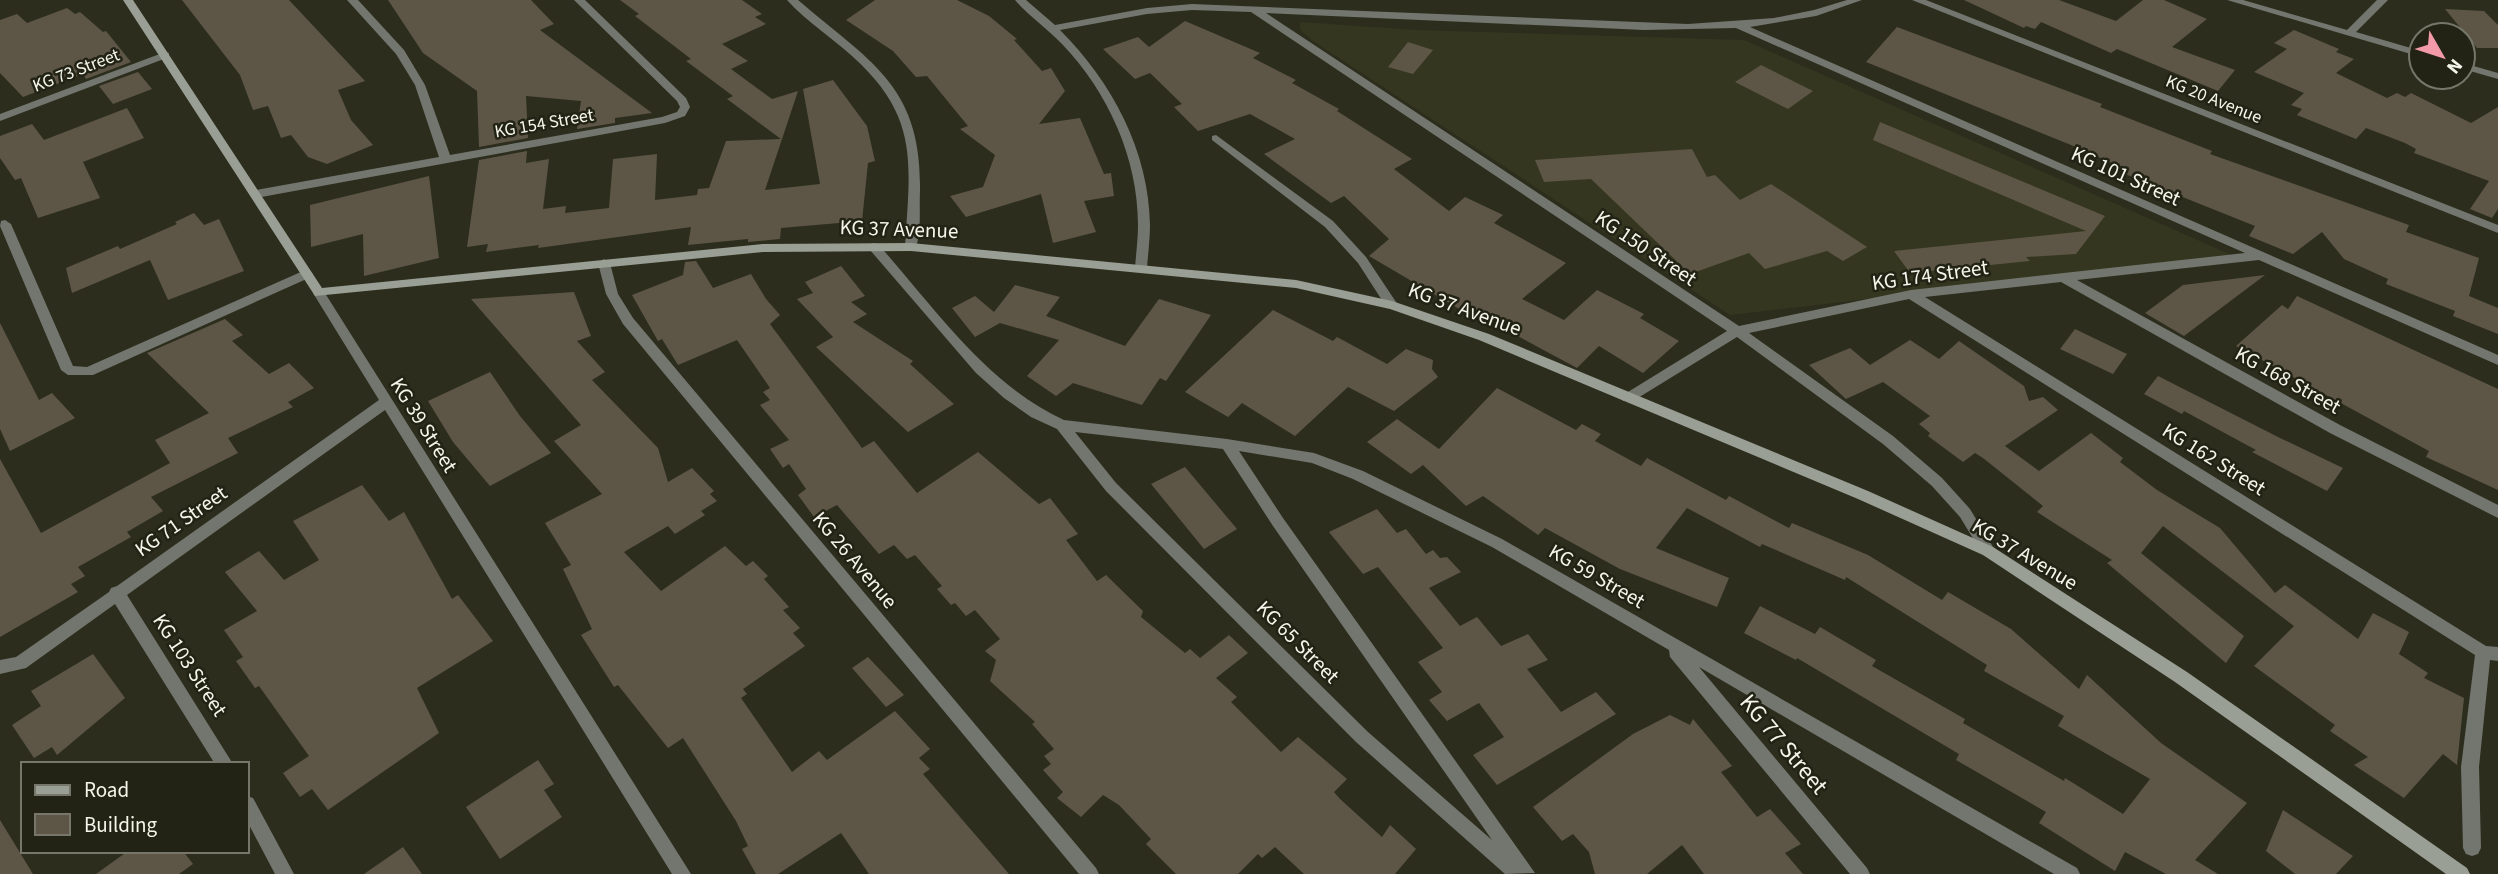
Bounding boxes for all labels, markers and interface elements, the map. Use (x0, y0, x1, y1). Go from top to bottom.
north arrow (2407, 21, 2477, 91)
street label: KG 73 Street (29, 42, 123, 99)
text: N (2440, 52, 2469, 79)
street label: KG 20 Avenue (2162, 69, 2266, 130)
street label: KG 154 Street (493, 102, 596, 145)
street label: KG 101 Street (2066, 138, 2186, 214)
street label: KG 150 Street (1589, 203, 1703, 293)
street label: KG 37 Avenue (839, 212, 959, 246)
street label: KG 174 Street (1870, 252, 1990, 298)
street label: KG 37 Avenue (1404, 275, 1526, 343)
street label: KG 168 Street (2230, 339, 2346, 421)
street label: KG 39 Street (383, 372, 465, 478)
street label: KG 162 Street (2156, 415, 2272, 503)
street label: KG 71 Street (129, 478, 233, 564)
street label: KG 26 Avenue (805, 505, 905, 615)
street label: KG 37 Avenue (1966, 511, 2084, 597)
street label: KG 59 Street (1543, 536, 1651, 616)
street label: KG 65 Street (1250, 594, 1346, 690)
street label: KG 103 Street (146, 608, 234, 722)
street label: KG 77 Street (1731, 686, 1836, 802)
legend (21, 762, 248, 853)
text: Road (84, 775, 129, 805)
text: Building (84, 810, 158, 840)

